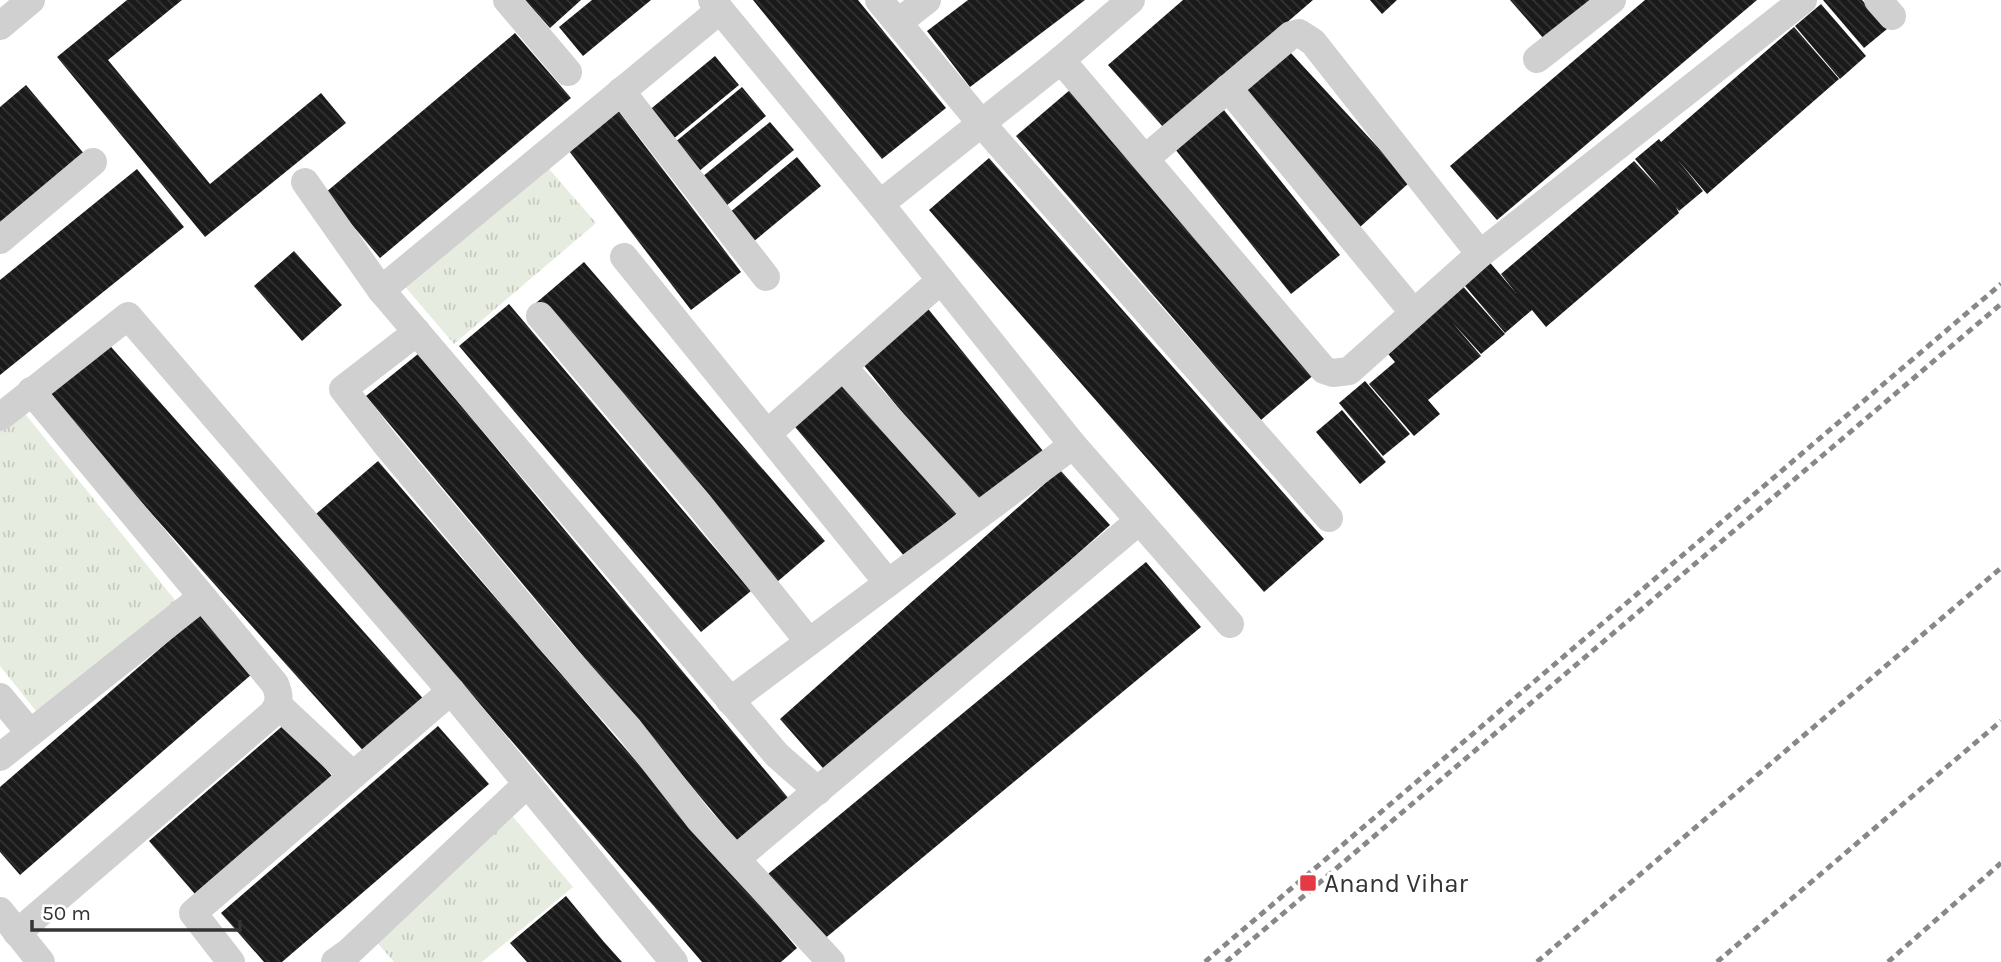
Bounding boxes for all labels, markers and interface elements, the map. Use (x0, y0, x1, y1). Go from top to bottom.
place label: Anand Vihar (1324, 868, 1469, 899)
marker: Anand Vihar (1298, 873, 1318, 893)
scale bar (32, 888, 240, 932)
text: 50 m (42, 901, 91, 925)

